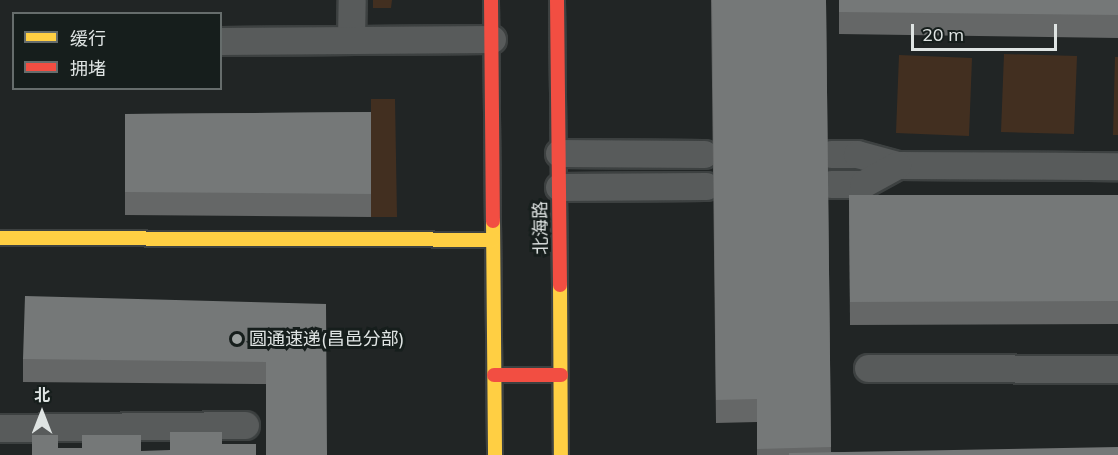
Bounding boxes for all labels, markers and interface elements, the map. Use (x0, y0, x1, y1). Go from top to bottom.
legend (12, 12, 222, 90)
scale bar (914, 12, 1060, 50)
text: 20 m (922, 23, 964, 46)
text: 缓行 (70, 27, 106, 50)
text: 拥堵 (70, 57, 106, 80)
street label: 北海路 (530, 201, 552, 255)
place label: 圆通速递(昌邑分部) (249, 328, 404, 350)
marker: 圆通速递(昌邑分部) (230, 332, 244, 346)
north arrow (12, 383, 72, 443)
text: 北 (34, 385, 50, 405)

